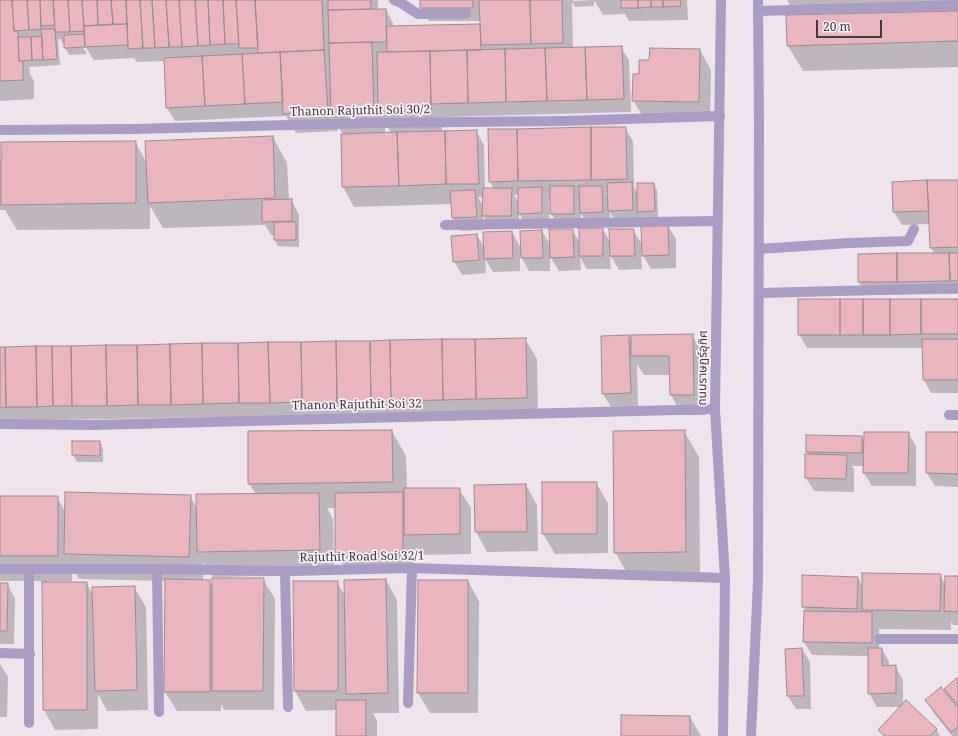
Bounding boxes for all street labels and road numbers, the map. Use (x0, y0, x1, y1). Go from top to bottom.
street label: Thanon Rajuthit Soi 30/2 (290, 103, 430, 119)
street label: ถนนราษฏร์อุทิศ (695, 330, 711, 406)
street label: Thanon Rajuthit Soi 32 (292, 397, 422, 413)
street label: Rajuthit Road Soi 32/1 (299, 549, 425, 565)

